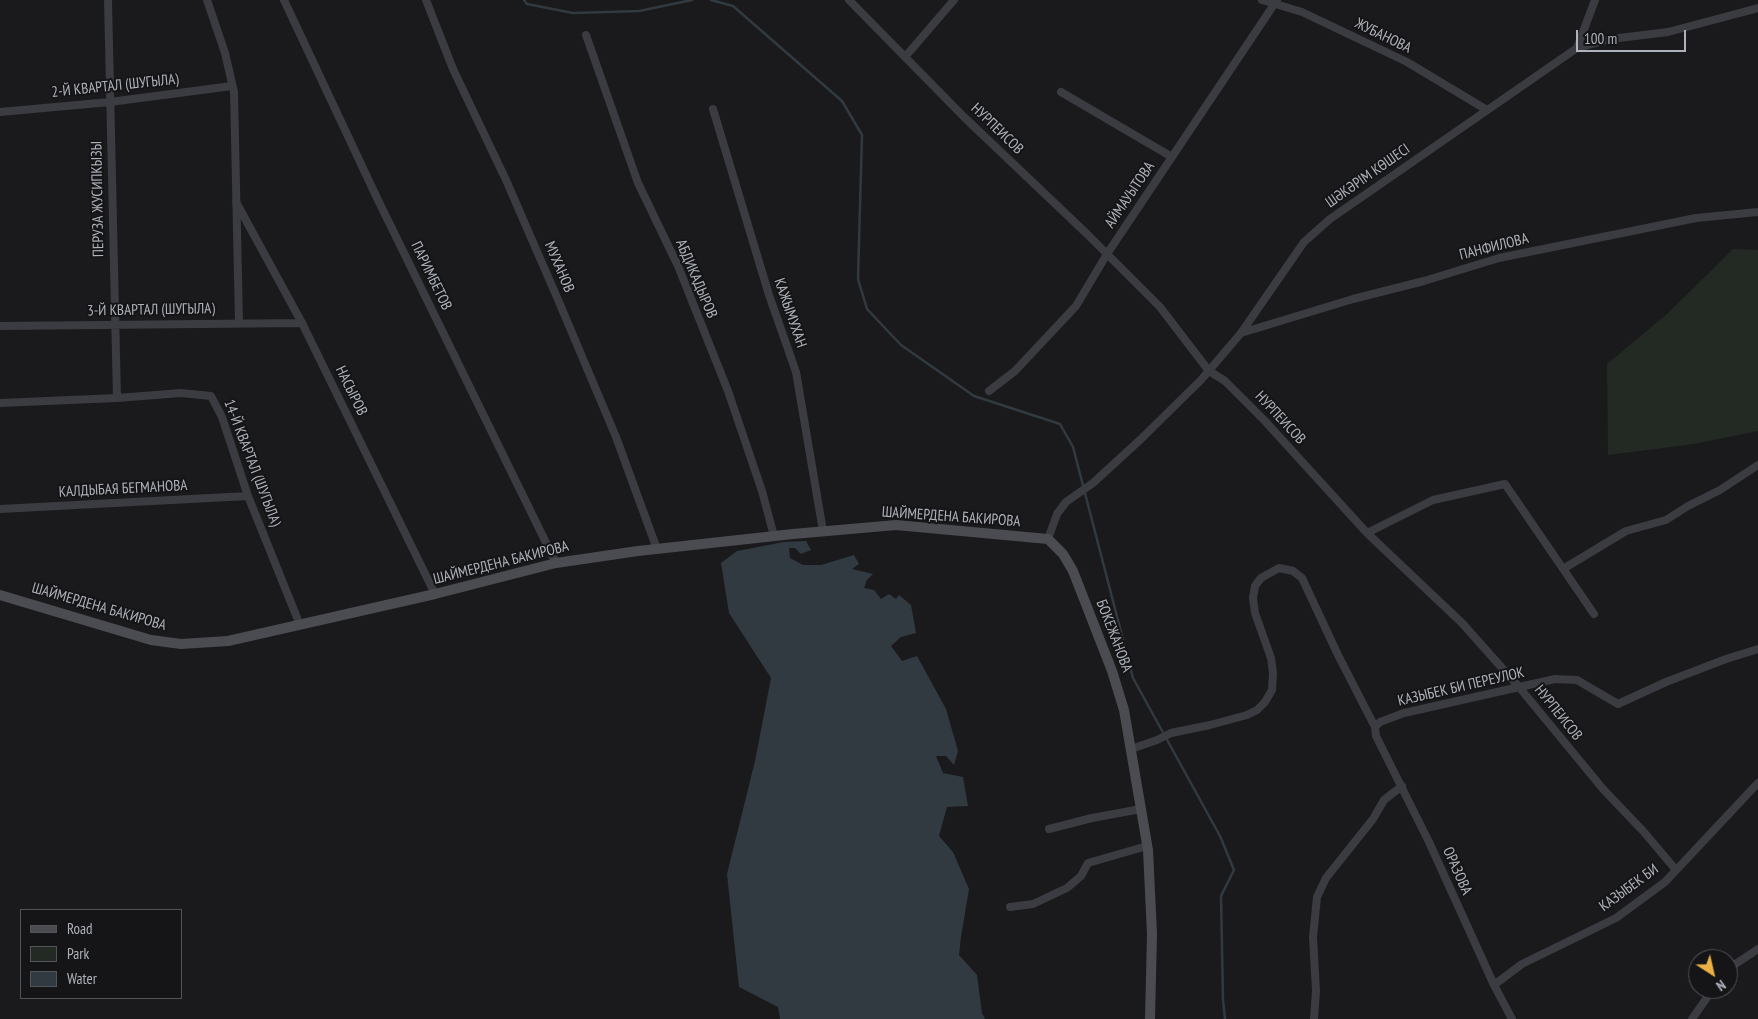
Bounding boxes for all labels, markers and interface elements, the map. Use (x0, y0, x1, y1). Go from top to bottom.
street label: ЖУБАНОВА (1352, 15, 1414, 57)
scale bar (1578, 20, 1688, 52)
text: 100 m (1584, 29, 1617, 48)
street label: 2-Й КВАРТАЛ (ШУГЫЛА) (51, 70, 179, 102)
street label: НУРПЕИСОВ (967, 100, 1027, 158)
street label: ШӘКӘРІМ КӨШЕСІ (1322, 140, 1414, 212)
street label: ПЕРУЗА ЖУСИПКЫЗЫ (88, 141, 108, 257)
street label: АЙМАУЫТОВА (1101, 158, 1159, 232)
street label: ПАНФИЛОВА (1458, 230, 1530, 264)
street label: АБДИКАДЫРОВ (671, 237, 721, 321)
street label: ПАРИМБЕТОВ (407, 239, 455, 313)
street label: МУХАНОВ (540, 239, 578, 295)
street label: КАЖЫМУХАН (770, 276, 810, 350)
street label: 3-Й КВАРТАЛ (ШУГЫЛА) (87, 300, 215, 320)
street label: НАСЫРОВ (331, 363, 371, 419)
street label: НУРПЕИСОВ (1251, 388, 1309, 448)
street label: 14-Й КВАРТАЛ (ШУГЫЛА) (220, 397, 284, 529)
street label: КАЛДЫБАЯ БЕГМАНОВА (58, 477, 188, 501)
street label: ШАЙМЕРДЕНА БАКИРОВА (881, 503, 1021, 531)
street label: ШАЙМЕРДЕНА БАКИРОВА (431, 537, 571, 589)
street label: ШАЙМЕРДЕНА БАКИРОВА (30, 579, 168, 635)
street label: БОКЕЖАНОВА (1092, 597, 1136, 675)
street label: КАЗЫБЕК БИ ПЕРЕУЛОК (1396, 664, 1526, 710)
street label: НУРПЕИСОВ (1530, 682, 1586, 744)
street label: ОРАЗОВА (1439, 844, 1475, 898)
street label: КАЗЫБЕК БИ (1596, 860, 1662, 916)
legend (20, 909, 182, 999)
text: Road (67, 919, 93, 938)
text: Park (67, 944, 89, 963)
north arrow (1688, 949, 1738, 999)
text: Water (67, 969, 97, 988)
text: N (1713, 976, 1729, 995)

